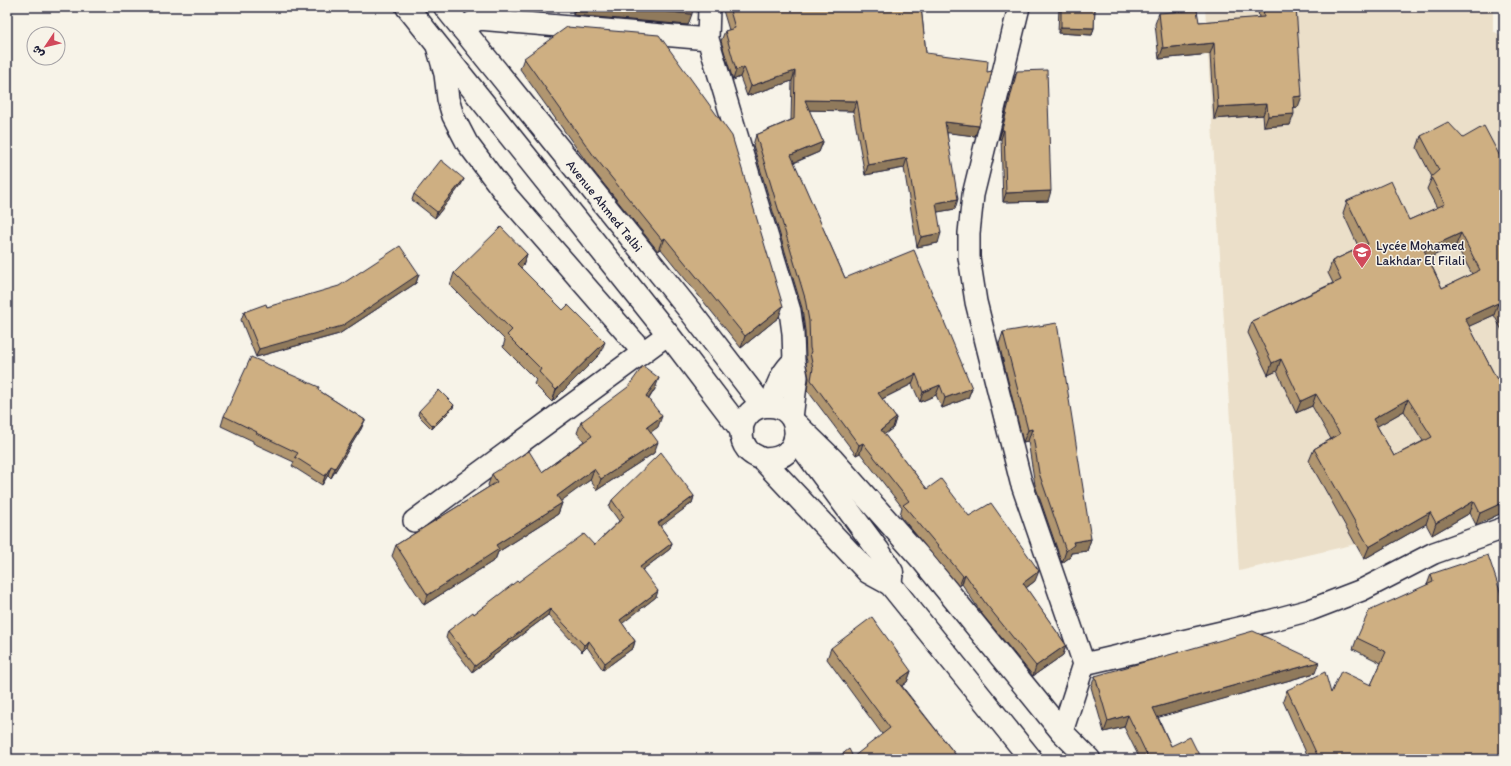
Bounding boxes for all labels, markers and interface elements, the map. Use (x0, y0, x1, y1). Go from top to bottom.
north arrow (26, 26, 66, 66)
text: ش (29, 43, 47, 60)
street label: Avenue Ahmed Talbi (564, 157, 646, 254)
place label: Lycée Mohamed Lakhdar El Filali (1376, 238, 1465, 268)
school or university icon: Lycée Mohamed Lakhdar El Filali (1351, 241, 1373, 269)

